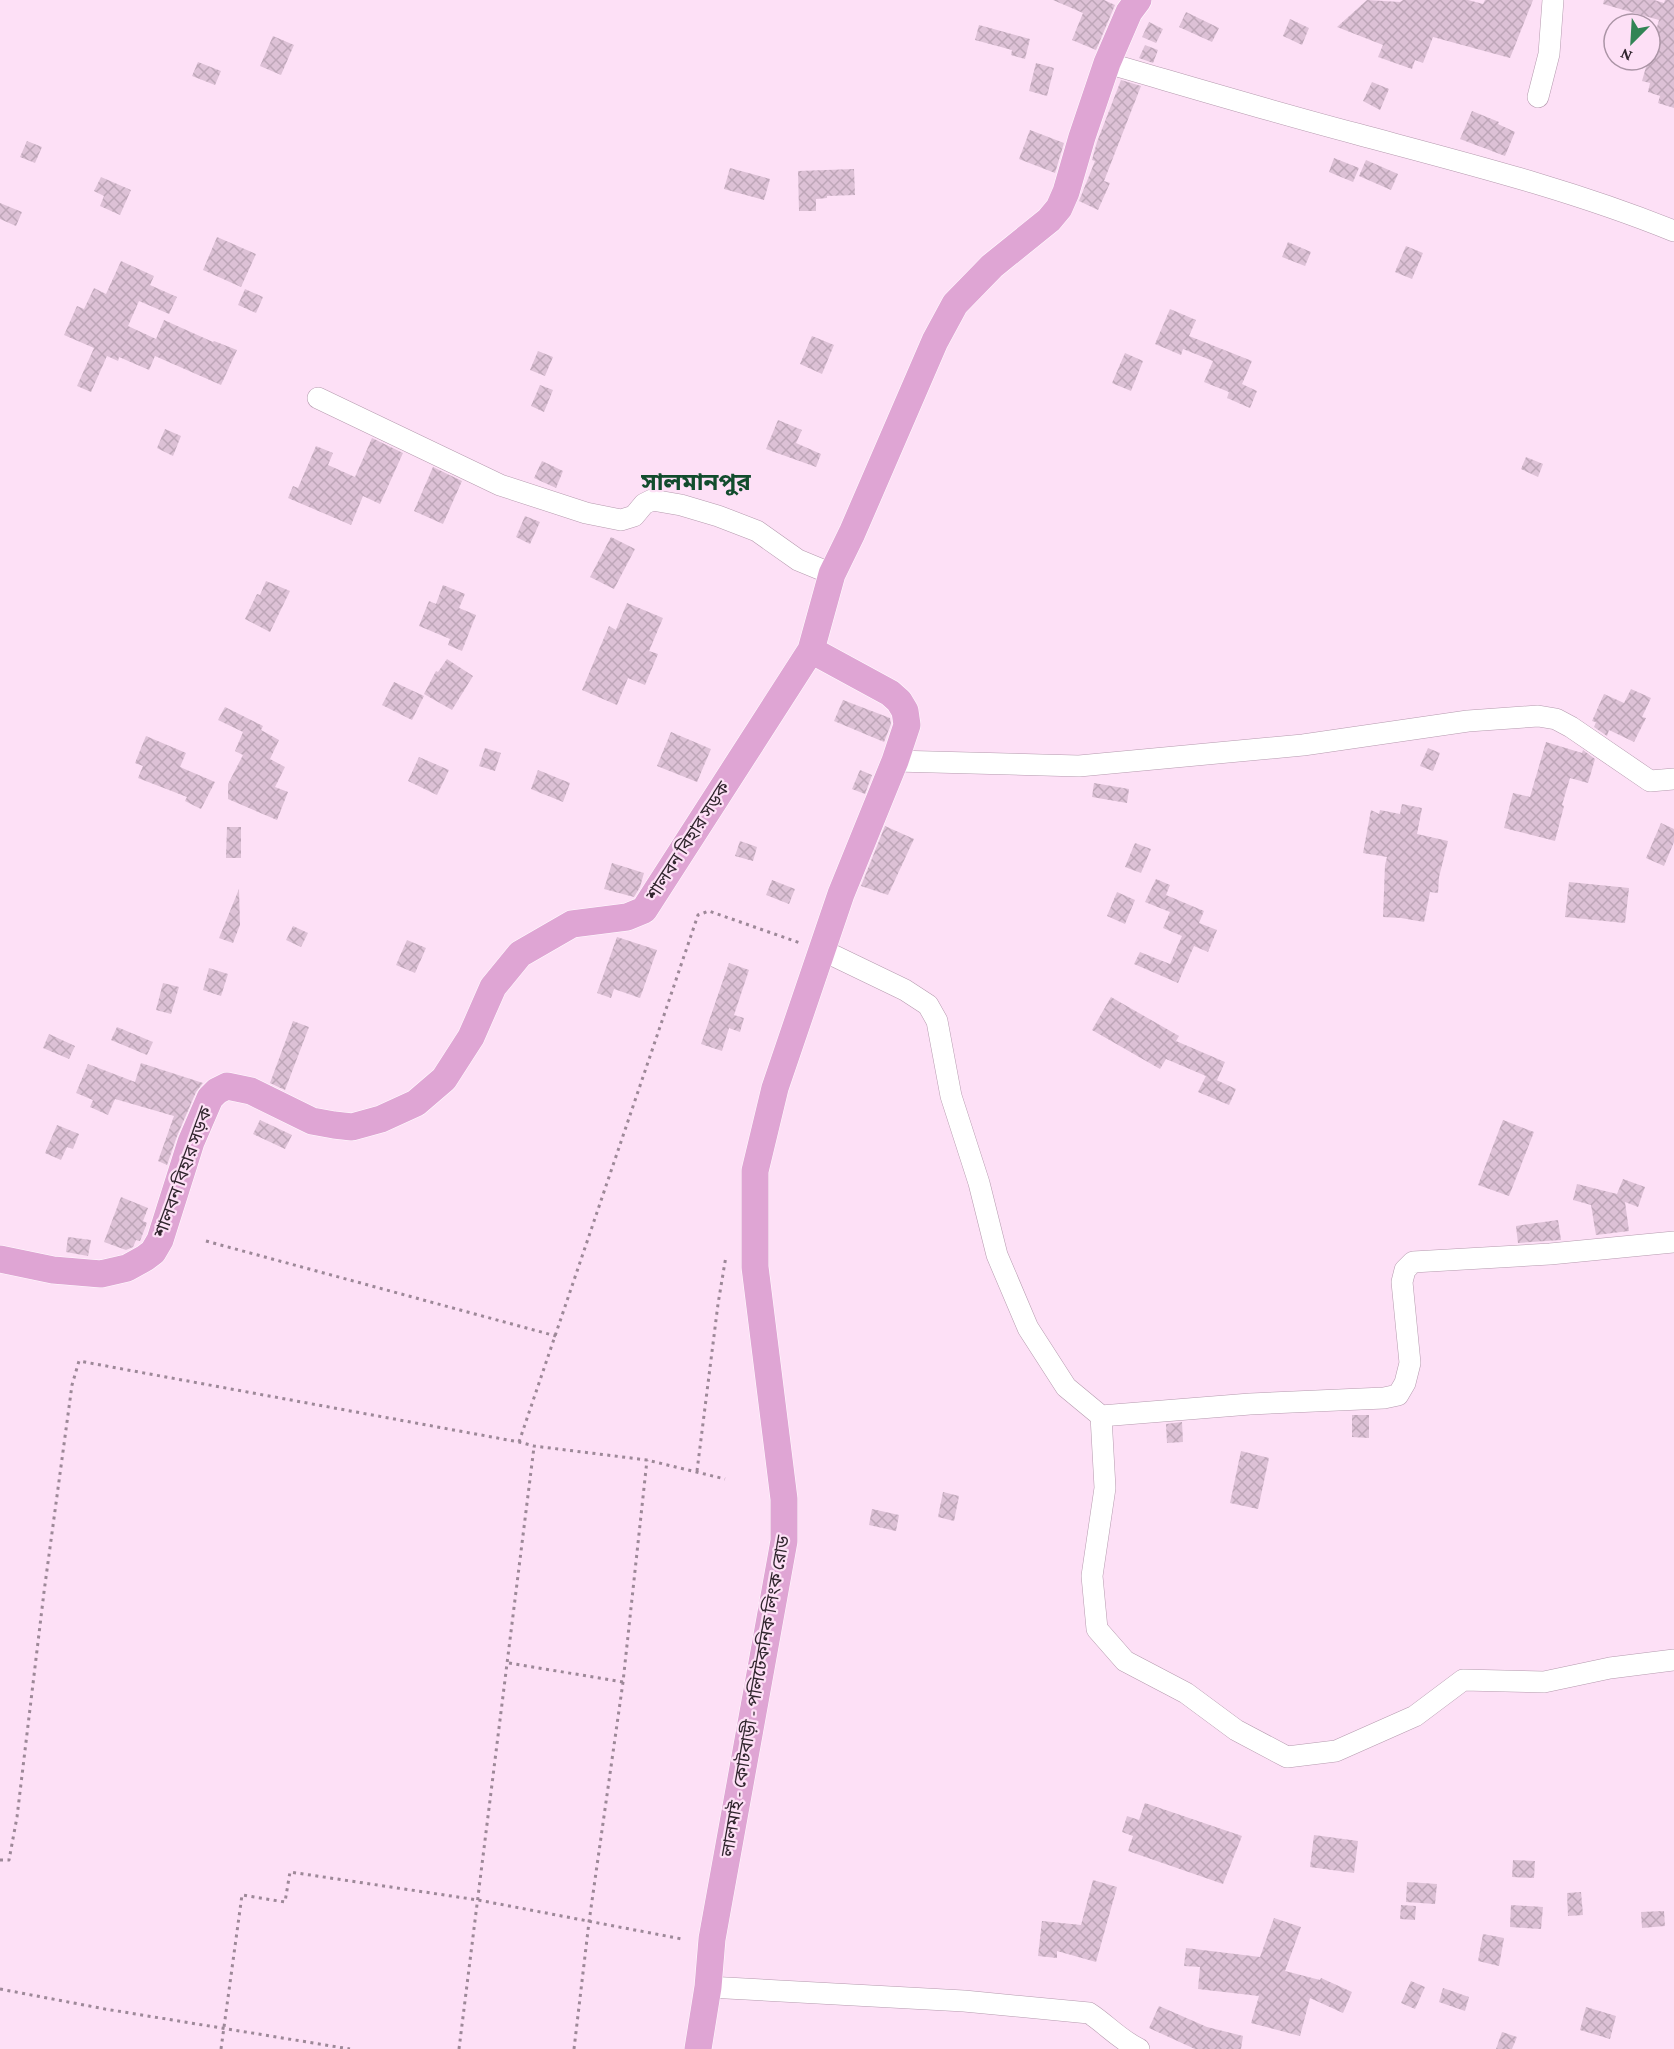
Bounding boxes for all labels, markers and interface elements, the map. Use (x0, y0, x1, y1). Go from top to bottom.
north arrow (1602, 12, 1662, 72)
text: N (1618, 45, 1635, 65)
district label: সালমানপুর (640, 468, 751, 496)
street label: শালবন বিহার সড়ক (642, 777, 734, 905)
street label: শালবন বিহার সড়ক (150, 1103, 216, 1241)
street label: লালমাই - কোটবাড়ী - পলিটেকনিক লিংক রোড (717, 1534, 793, 1859)

